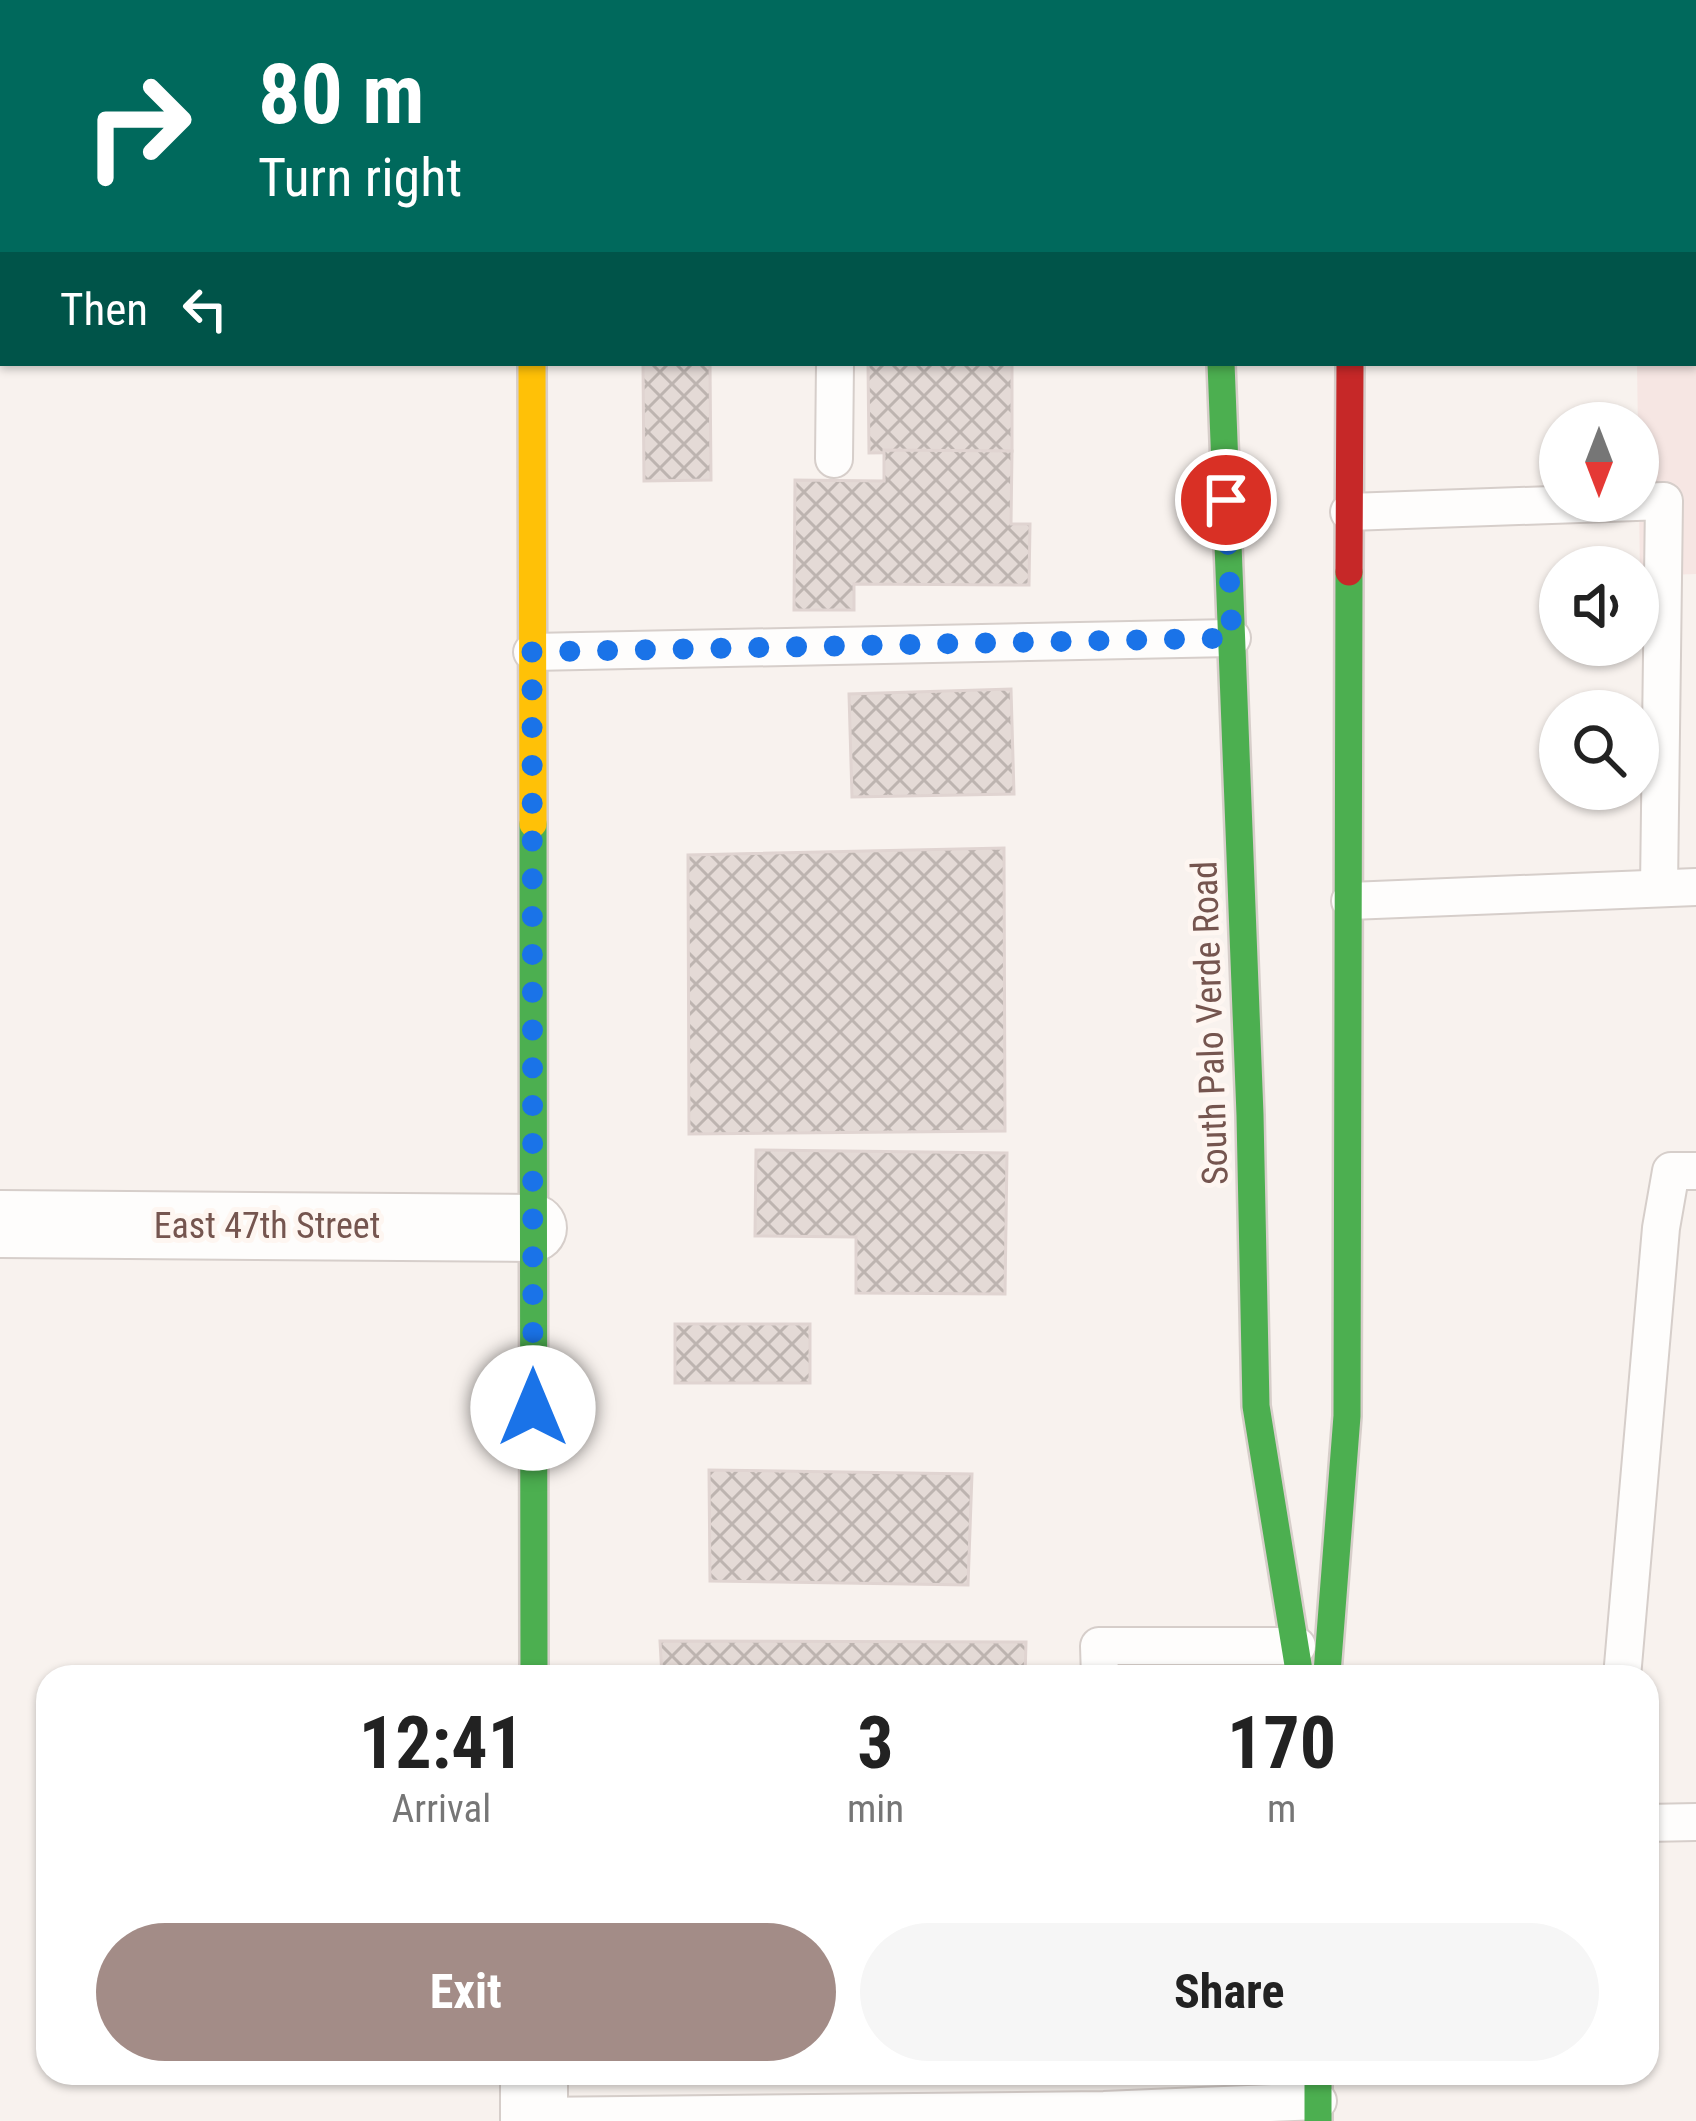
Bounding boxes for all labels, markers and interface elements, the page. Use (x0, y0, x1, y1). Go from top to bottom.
text: 80 m (258, 45, 425, 144)
icon: right (60, 48, 216, 204)
text: Turn right (258, 146, 462, 209)
icon: left (172, 276, 238, 342)
text: Then (60, 283, 148, 336)
north arrow (1539, 402, 1659, 522)
map controls (1539, 402, 1659, 810)
pin (1175, 449, 1277, 551)
icon: arrive (1193, 467, 1259, 533)
button: sound (1539, 546, 1659, 666)
button: search (1539, 690, 1659, 810)
street label: South Palo Verde Road (1183, 860, 1237, 1186)
street label: East 47th Street (154, 1205, 380, 1247)
position arrow (470, 1345, 596, 1471)
text: 12:41 (359, 1701, 524, 1786)
text: 3 (857, 1701, 894, 1786)
text: 170 (1227, 1701, 1336, 1786)
text: Arrival (392, 1786, 491, 1832)
text: min (847, 1786, 904, 1832)
text: m (1267, 1786, 1296, 1832)
button: Exit (96, 1923, 836, 2061)
button: Share (860, 1923, 1599, 2061)

